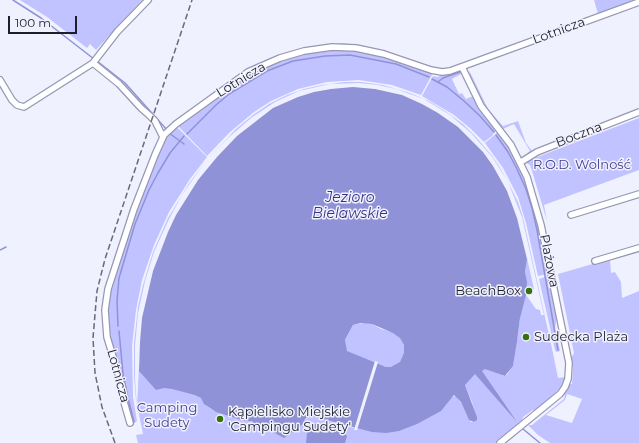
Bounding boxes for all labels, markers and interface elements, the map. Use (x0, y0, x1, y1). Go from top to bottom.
scale bar (10, 8, 79, 34)
street label: Lotnicza (531, 14, 587, 48)
text: 100 m (15, 15, 51, 30)
street label: Lotnicza (213, 59, 269, 101)
street label: Boczna (554, 119, 604, 151)
park label: R.O.D. Wolność (533, 157, 631, 173)
water label: Jezioro Bielawskie (312, 190, 388, 222)
street label: Plażowa (536, 233, 562, 289)
place label: BeachBox (455, 283, 521, 299)
marker: BeachBox (524, 286, 534, 296)
place label: Sudecka Plaża (534, 329, 628, 345)
marker: Sudecka Plaża (521, 332, 531, 342)
street label: Lotnicza (103, 348, 133, 404)
park label: Camping Sudety (137, 400, 197, 431)
place label: Kąpielisko Miejskie 'Campingu Sudety' (228, 404, 351, 435)
marker: Kąpielisko Miejskie 'Campingu Sudety' (215, 414, 225, 424)

